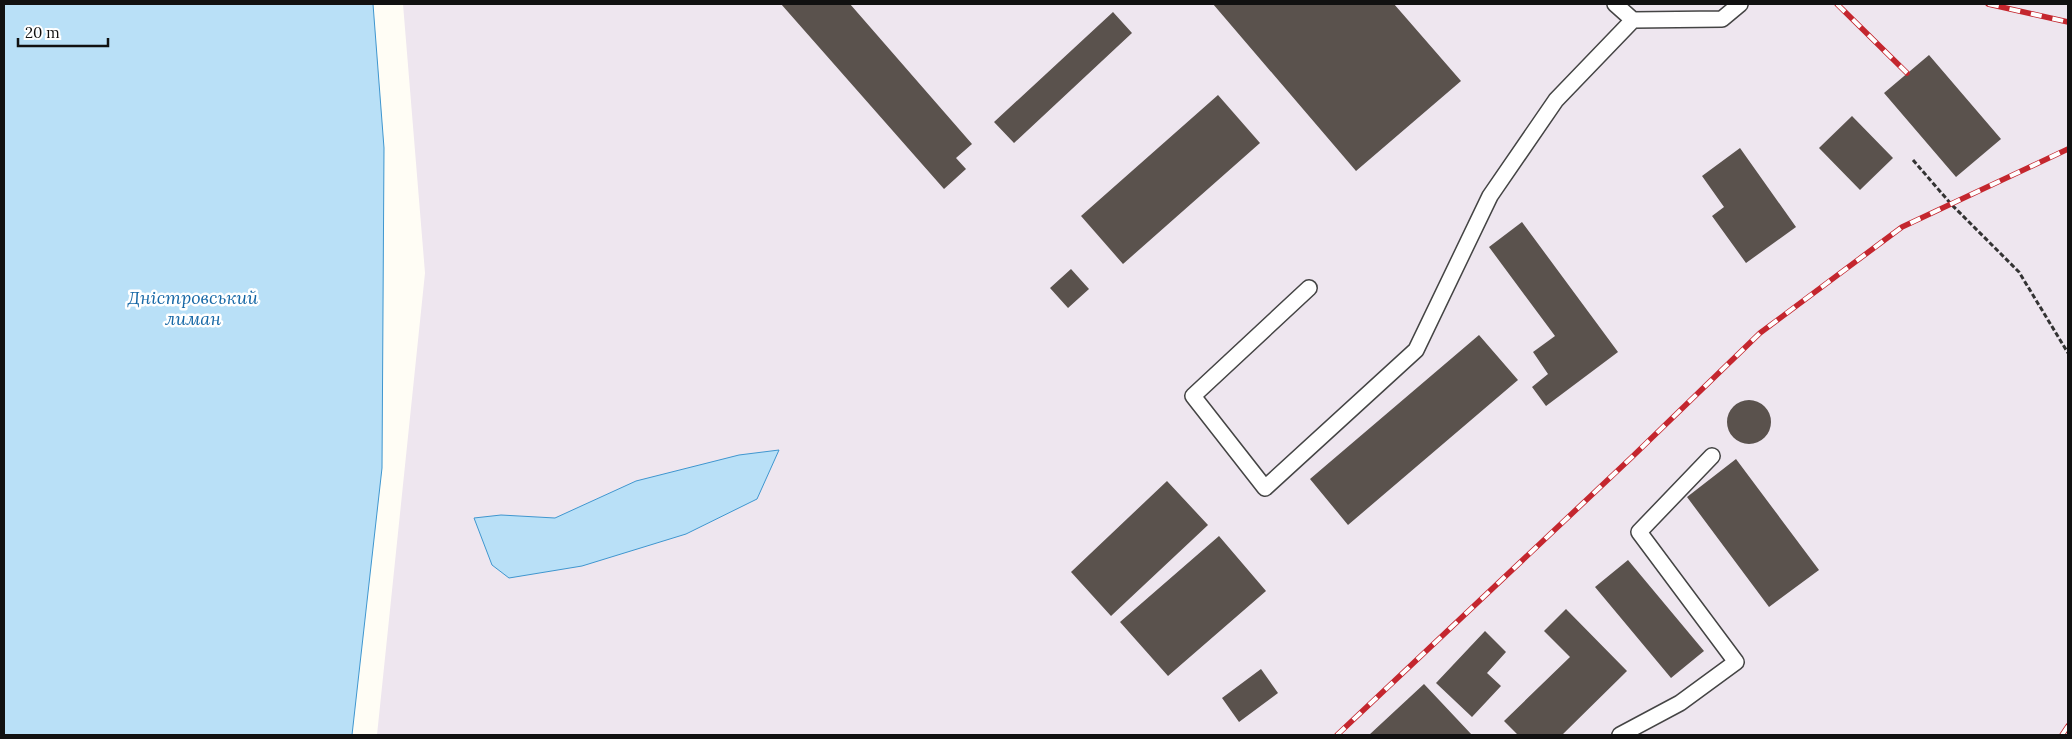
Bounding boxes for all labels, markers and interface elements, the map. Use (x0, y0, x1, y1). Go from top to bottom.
scale bar (18, 15, 108, 47)
text: 20 m (25, 23, 60, 42)
water label: Дністровський лиман (127, 286, 258, 330)

